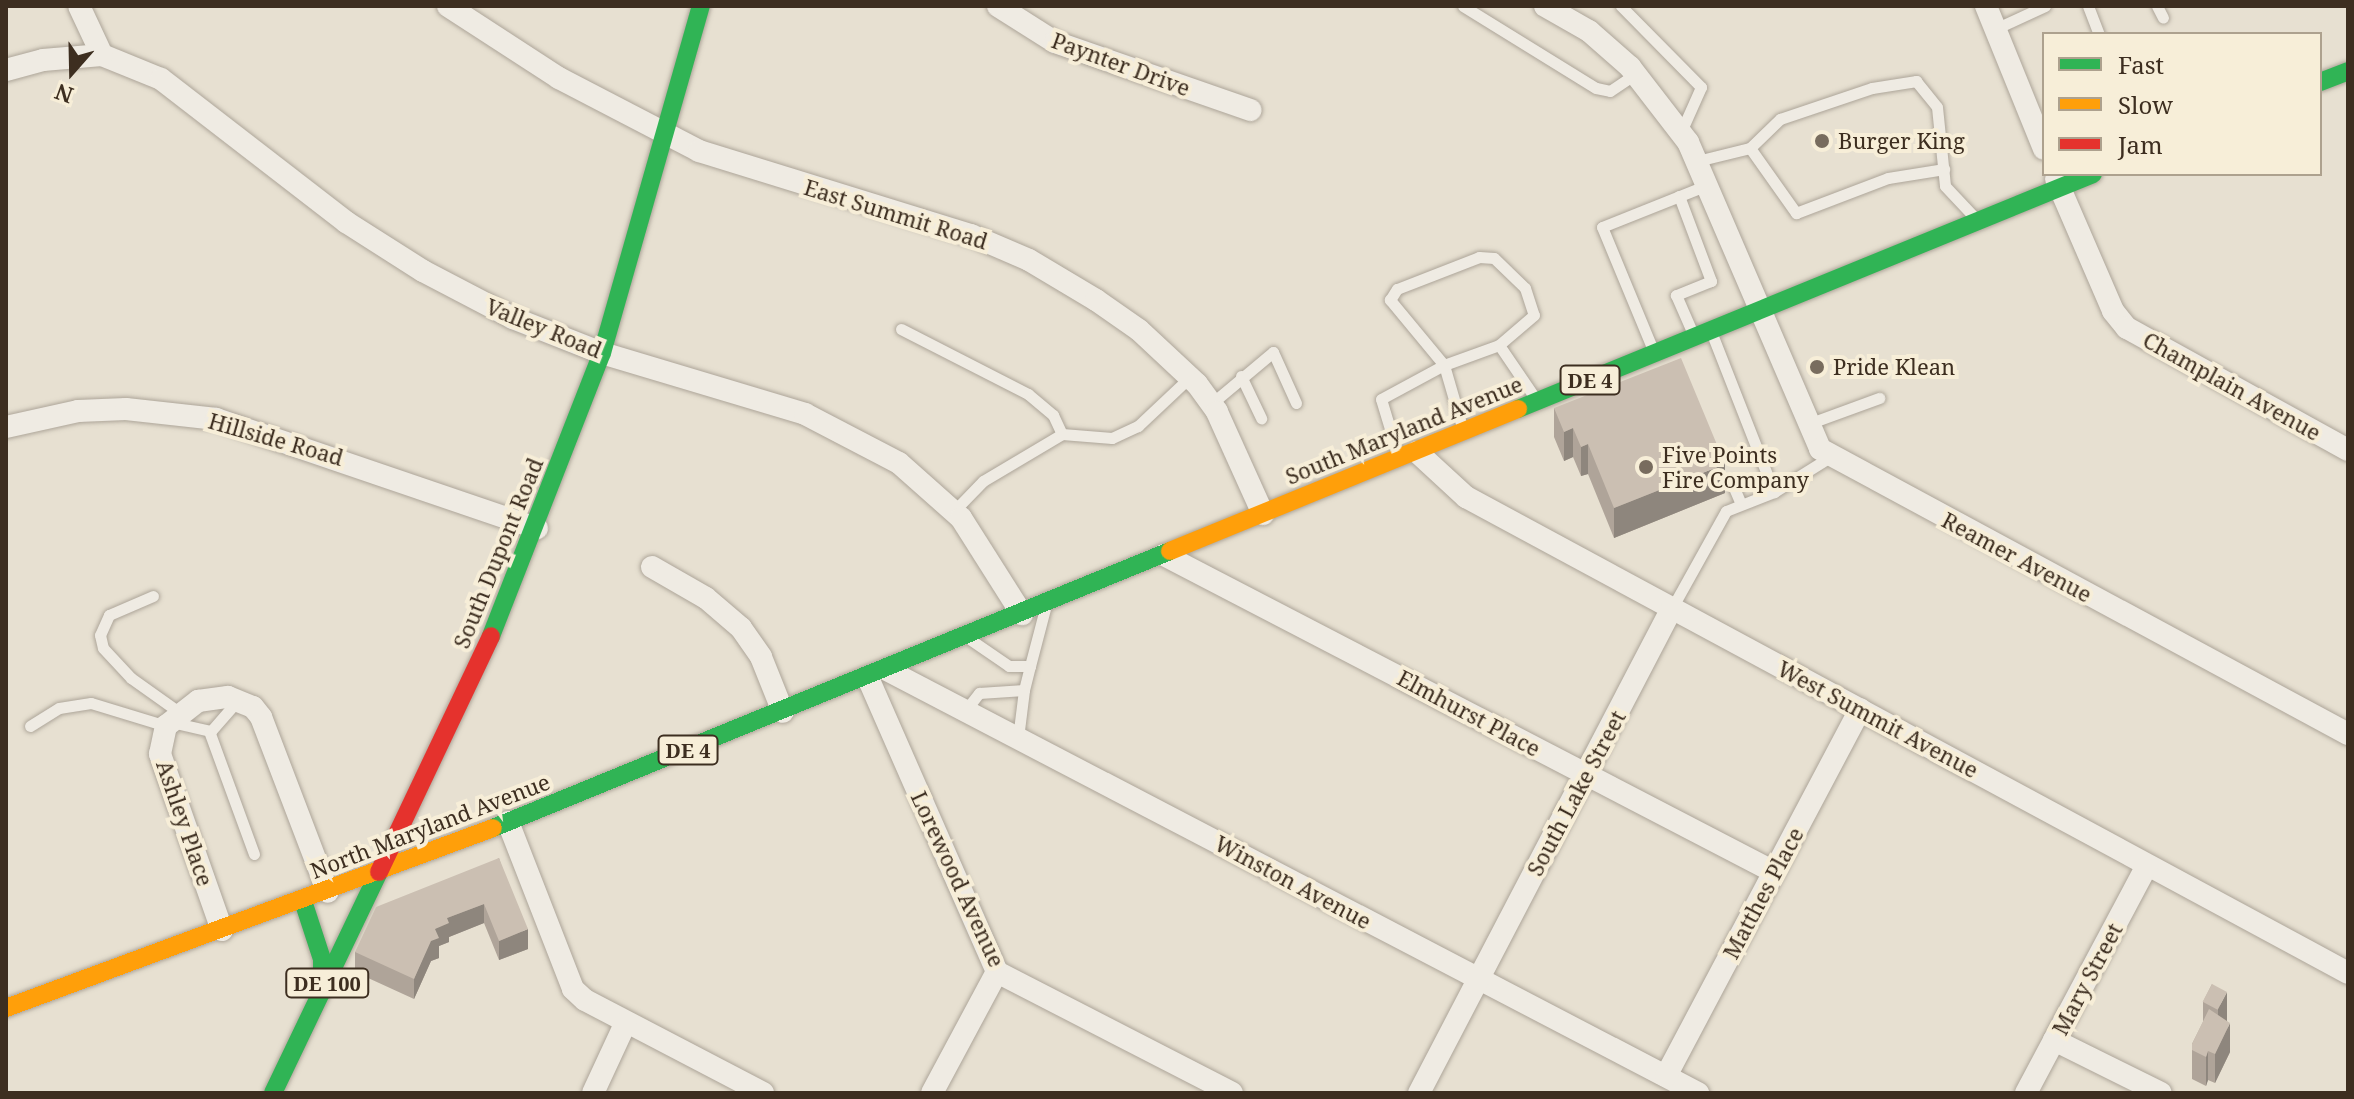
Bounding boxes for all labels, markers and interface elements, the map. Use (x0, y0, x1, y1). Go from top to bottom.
street label: Paynter Drive (1048, 27, 1194, 101)
north arrow (32, 32, 112, 112)
legend (2042, 32, 2322, 176)
text: Fast (2118, 48, 2164, 81)
text: N (51, 77, 77, 112)
text: Slow (2118, 88, 2173, 121)
place label: Burger King (1838, 128, 1965, 154)
text: Jam (2118, 128, 2163, 161)
marker: Burger King (1813, 132, 1831, 150)
street label: East Summit Road (801, 174, 991, 254)
street label: Valley Road (482, 293, 606, 363)
street label: Champlain Avenue (2139, 326, 2325, 446)
place label: Pride Klean (1833, 354, 1955, 380)
marker: Pride Klean (1808, 358, 1826, 376)
road number: DE 4 (1558, 364, 1622, 396)
street label: South Maryland Avenue (1282, 370, 1526, 490)
street label: Hillside Road (206, 407, 346, 471)
place label: Five Points Fire Company (1662, 441, 1809, 492)
street label: South Dupont Road (448, 454, 548, 652)
marker: Five Points Fire Company (1637, 458, 1655, 476)
street label: Reamer Avenue (1938, 506, 2096, 608)
street label: West Summit Avenue (1773, 655, 1983, 783)
street label: Elmhurst Place (1393, 664, 1545, 762)
street label: South Lake Street (1521, 706, 1631, 880)
road number: DE 4 (656, 734, 720, 766)
street label: Ashley Place (151, 757, 219, 889)
street label: North Maryland Avenue (307, 768, 553, 884)
street label: Lorewood Avenue (906, 787, 1010, 971)
street label: Matthes Place (1717, 823, 1809, 963)
street label: Winston Avenue (1210, 830, 1376, 934)
street label: Mary Street (2046, 919, 2128, 1039)
road number: DE 100 (285, 967, 369, 999)

